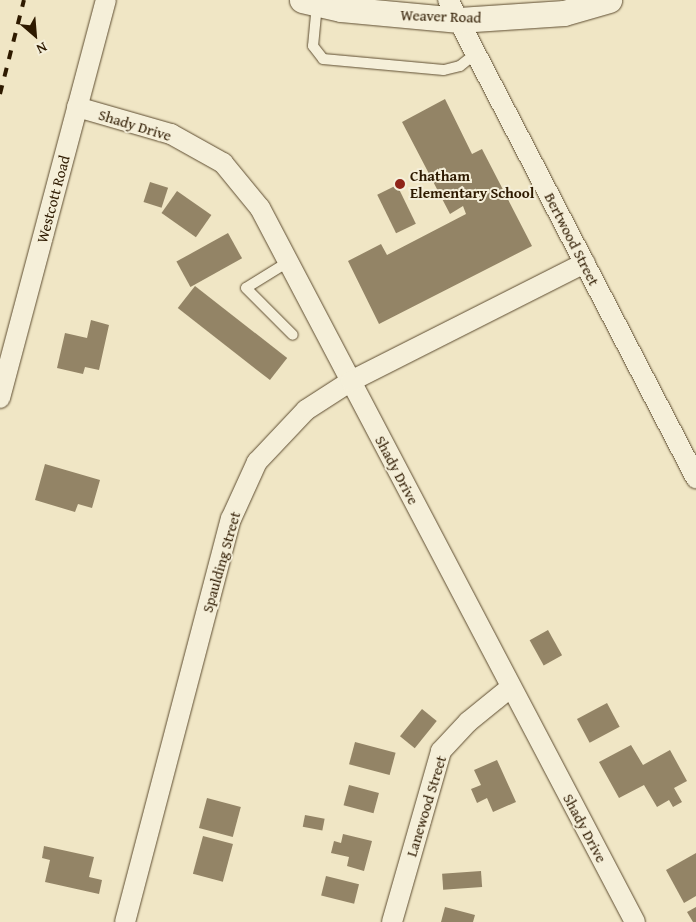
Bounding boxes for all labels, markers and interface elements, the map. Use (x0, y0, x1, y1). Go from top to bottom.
street label: Weaver Road (400, 6, 482, 26)
north arrow (10, 10, 60, 60)
text: N (33, 37, 51, 59)
street label: Shady Drive (96, 105, 174, 145)
street label: Westcott Road (33, 153, 73, 245)
place label: Chatham Elementary School (410, 166, 534, 201)
marker: Chatham Elementary School (394, 178, 406, 190)
street label: Bertwood Street (541, 189, 603, 289)
street label: Shady Drive (371, 433, 423, 507)
street label: Spaulding Street (198, 509, 244, 615)
street label: Lanewood Street (402, 753, 450, 859)
street label: Shady Drive (559, 791, 611, 865)

